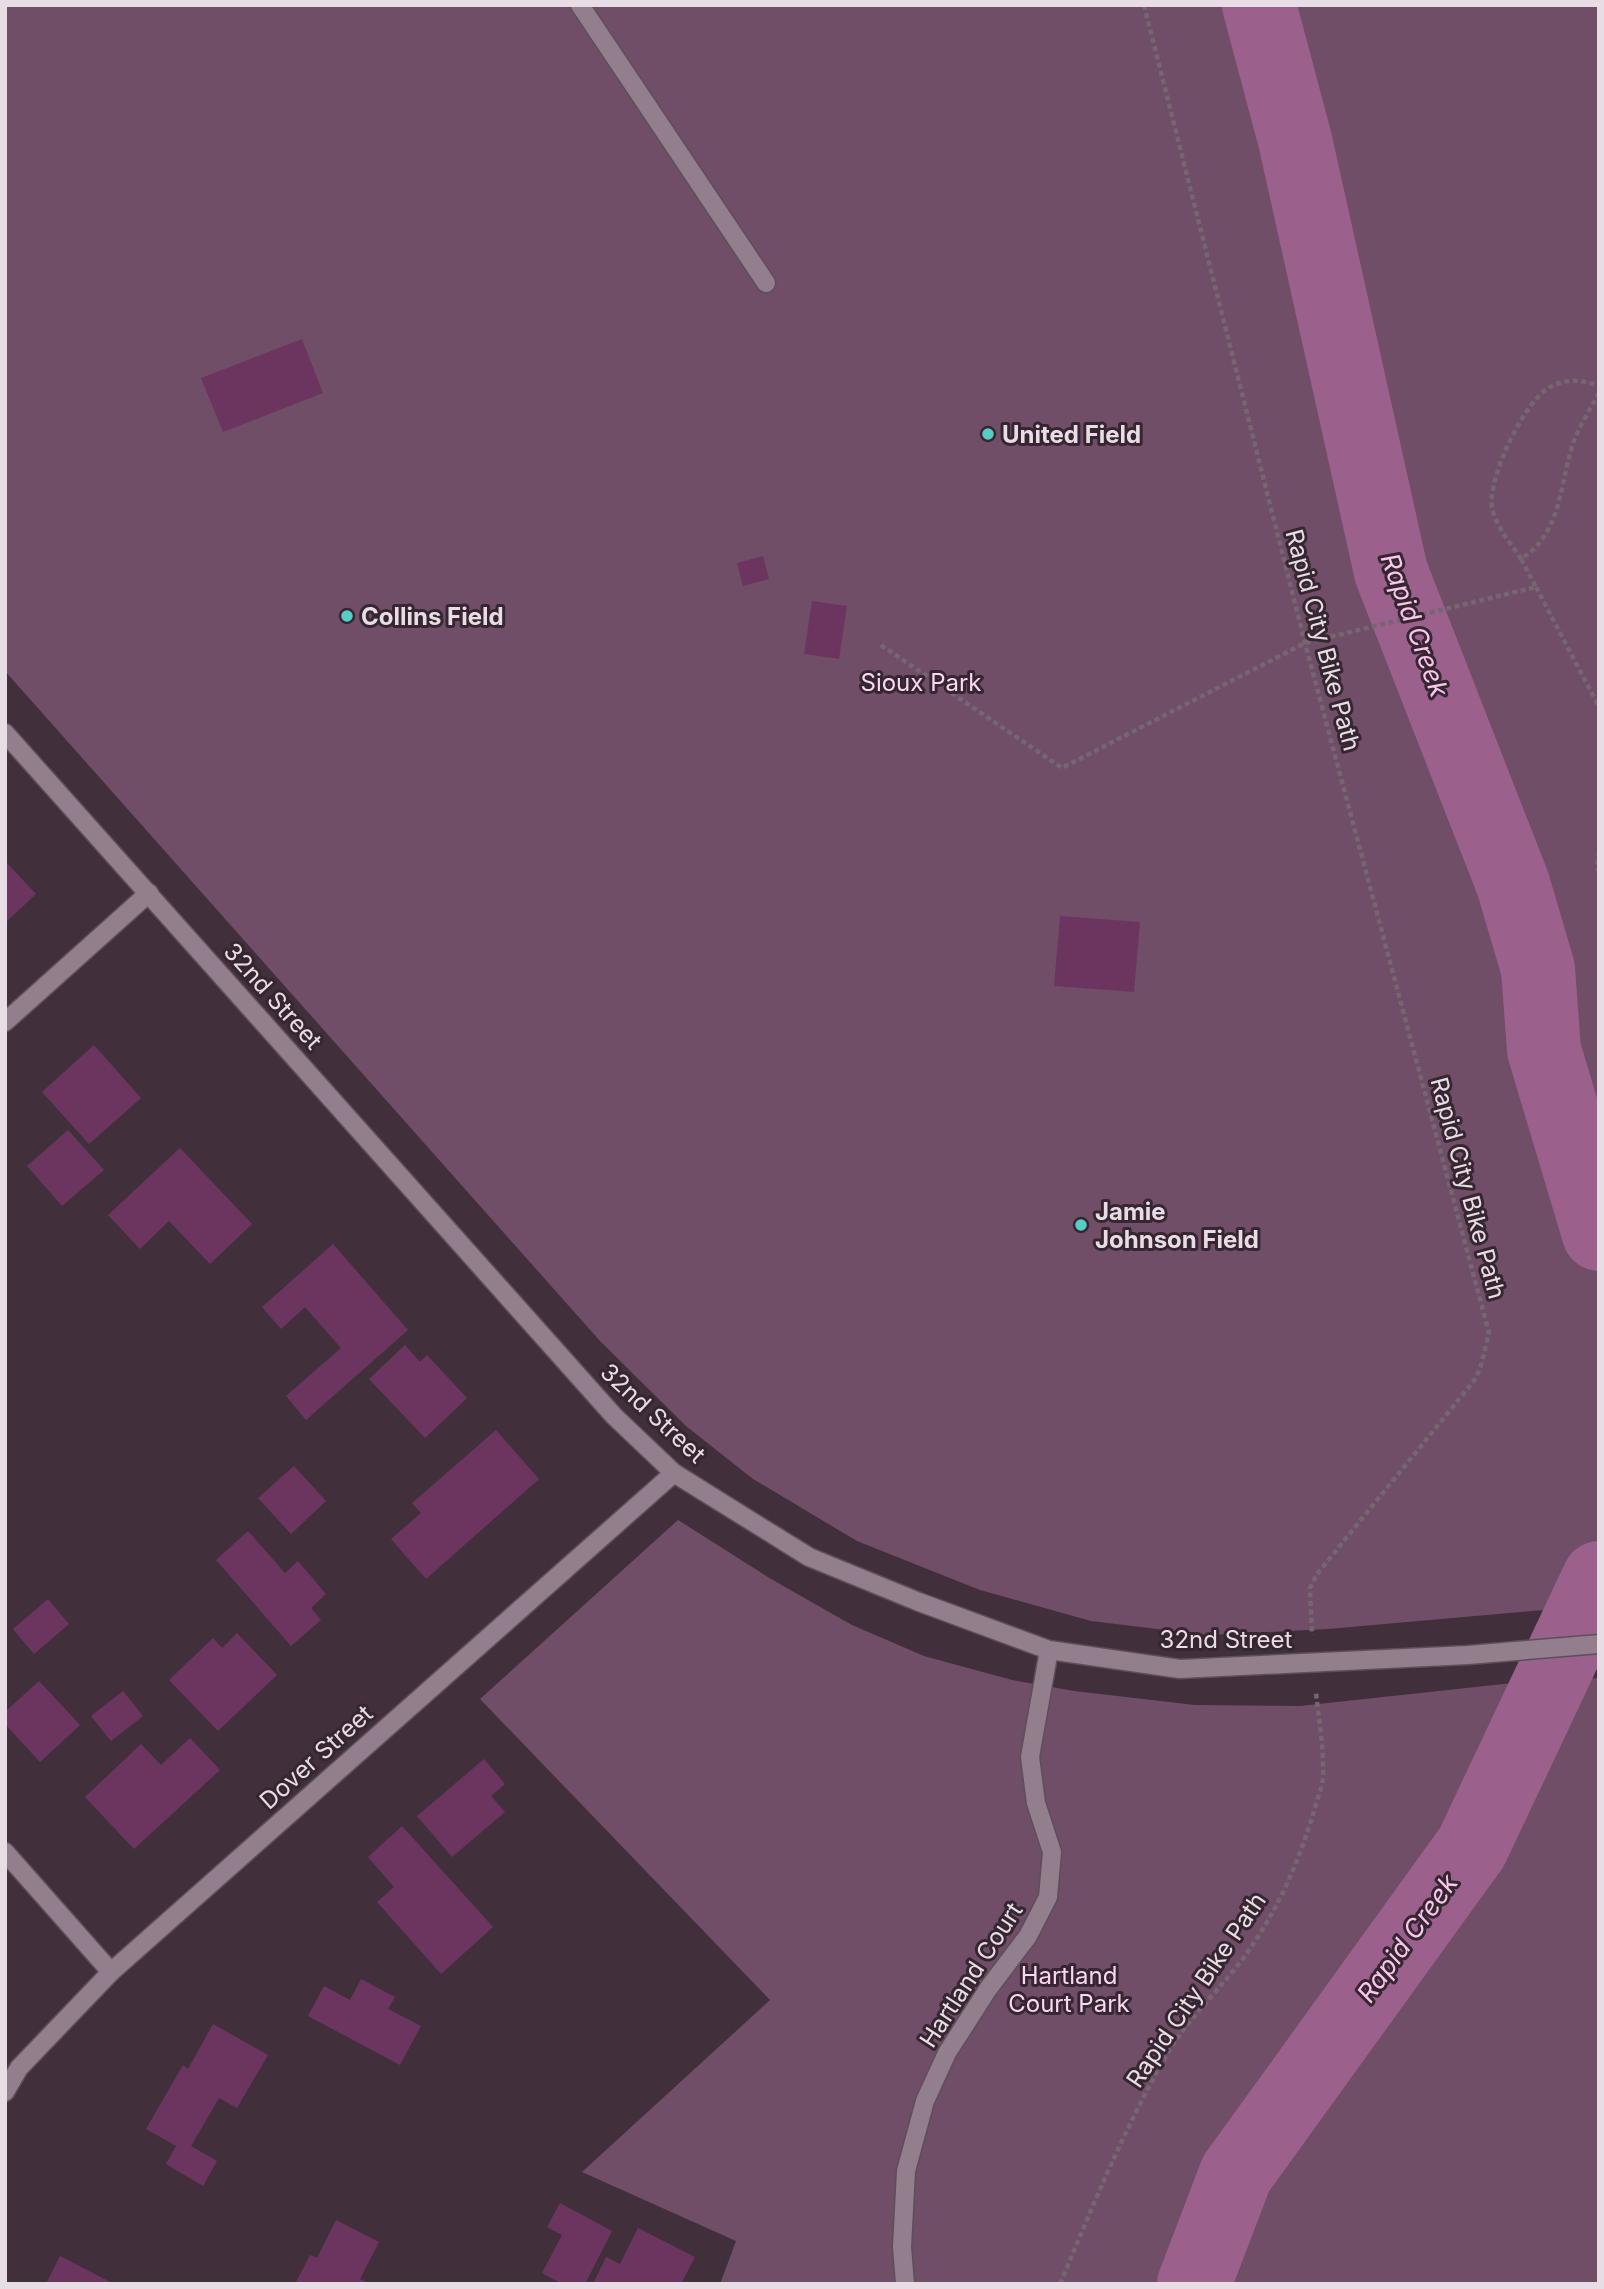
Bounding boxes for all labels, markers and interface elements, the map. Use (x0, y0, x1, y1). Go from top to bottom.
place label: United Field (1002, 420, 1141, 449)
marker: United Field (980, 426, 996, 442)
street label: Rapid City Bike Path (1279, 526, 1367, 754)
water label: Rapid Creek (1375, 549, 1456, 702)
place label: Collins Field (361, 602, 504, 631)
marker: Collins Field (339, 608, 355, 624)
park label: Sioux Park (860, 668, 982, 697)
street label: 32nd Street (218, 937, 328, 1055)
street label: Rapid City Bike Path (1424, 1074, 1512, 1302)
place label: Jamie Johnson Field (1095, 1197, 1259, 1254)
marker: Jamie Johnson Field (1073, 1217, 1089, 1233)
street label: 32nd Street (595, 1357, 712, 1469)
street label: 32nd Street (1160, 1625, 1293, 1654)
street label: Dover Street (254, 1699, 378, 1815)
water label: Rapid Creek (1350, 1867, 1464, 2008)
street label: Rapid City Bike Path (1120, 1887, 1272, 2093)
street label: Hartland Court (913, 1897, 1029, 2053)
park label: Hartland Court Park (1008, 1961, 1130, 2018)

